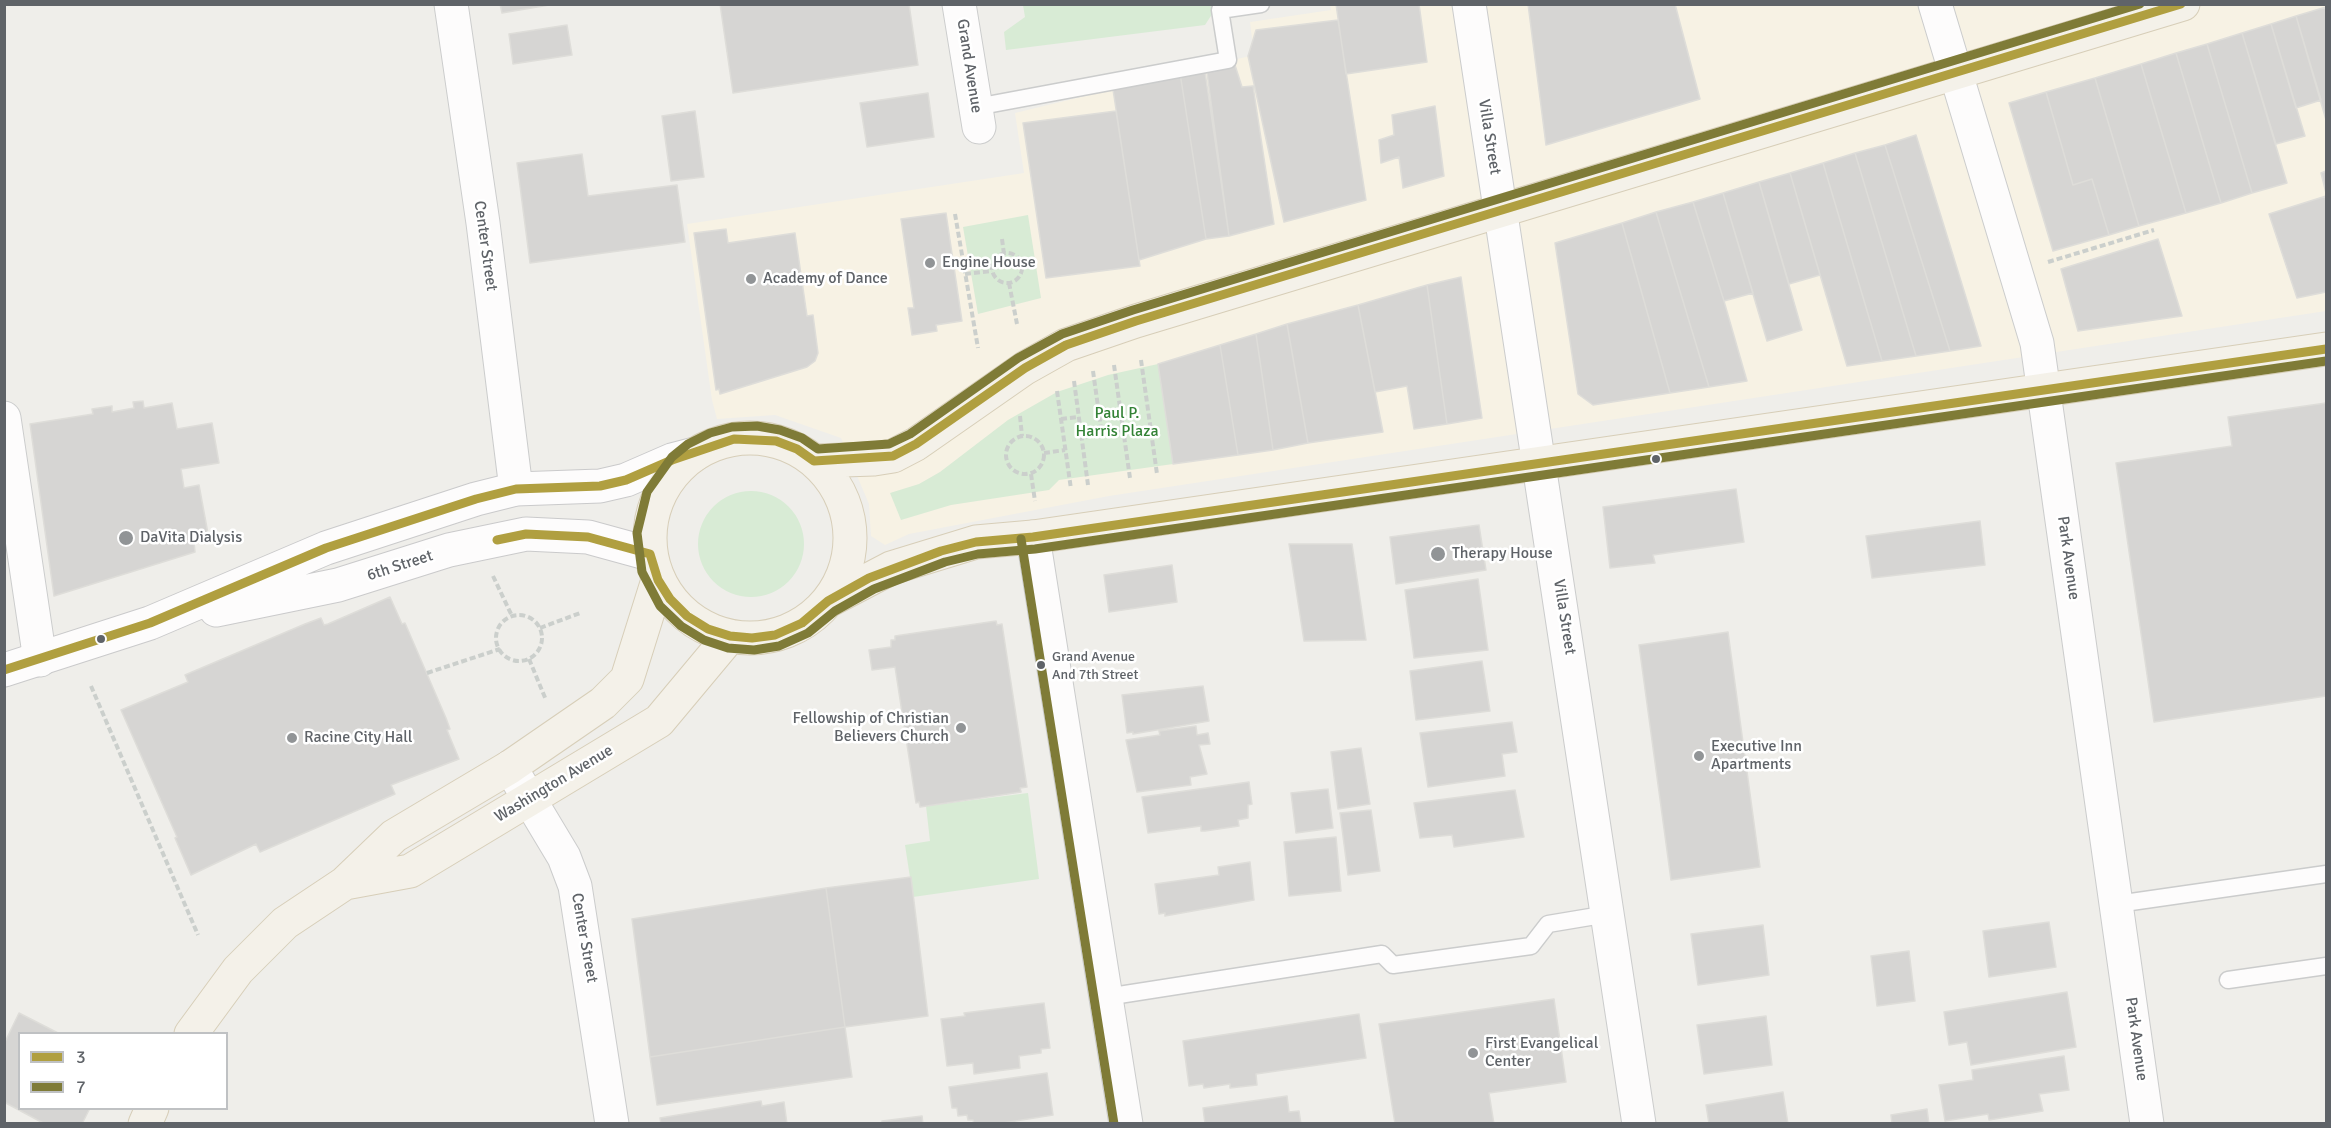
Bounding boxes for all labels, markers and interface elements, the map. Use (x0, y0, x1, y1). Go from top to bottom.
street label: Grand Avenue (952, 18, 986, 114)
street label: Villa Street (1474, 98, 1504, 176)
street label: Center Street (469, 200, 501, 292)
place label: Engine House (942, 253, 1036, 273)
marker: Engine House (923, 256, 937, 270)
place label: Academy of Dance (763, 269, 888, 289)
marker: Academy of Dance (744, 272, 758, 286)
park label: Paul P. Harris Plaza (1076, 404, 1158, 442)
unlabelled marker (1650, 453, 1662, 465)
street label: Park Avenue (2053, 515, 2083, 601)
place label: DaVita Dialysis (140, 528, 242, 548)
marker: DaVita Dialysis (117, 529, 135, 547)
place label: Therapy House (1452, 544, 1553, 564)
marker: Therapy House (1429, 545, 1447, 563)
street label: 6th Street (365, 546, 435, 586)
street label: Villa Street (1549, 578, 1579, 656)
unlabelled marker (95, 633, 107, 645)
place label: Grand Avenue And 7th Street (1052, 649, 1138, 682)
marker: Grand Avenue And 7th Street (1035, 659, 1047, 671)
place label: Fellowship of Christian Believers Church (792, 709, 949, 747)
marker: Fellowship of Christian Believers Church (954, 721, 968, 735)
place label: Racine City Hall (304, 728, 413, 748)
marker: Racine City Hall (285, 731, 299, 745)
place label: Executive Inn Apartments (1711, 737, 1802, 775)
street label: Washington Avenue (491, 741, 617, 827)
marker: Executive Inn Apartments (1692, 749, 1706, 763)
street label: Center Street (567, 892, 601, 984)
street label: Park Avenue (2121, 996, 2151, 1082)
legend (18, 1032, 228, 1110)
place label: First Evangelical Center (1485, 1034, 1598, 1072)
text: 3 (76, 1046, 86, 1068)
marker: First Evangelical Center (1466, 1046, 1480, 1060)
text: 7 (76, 1076, 86, 1098)

